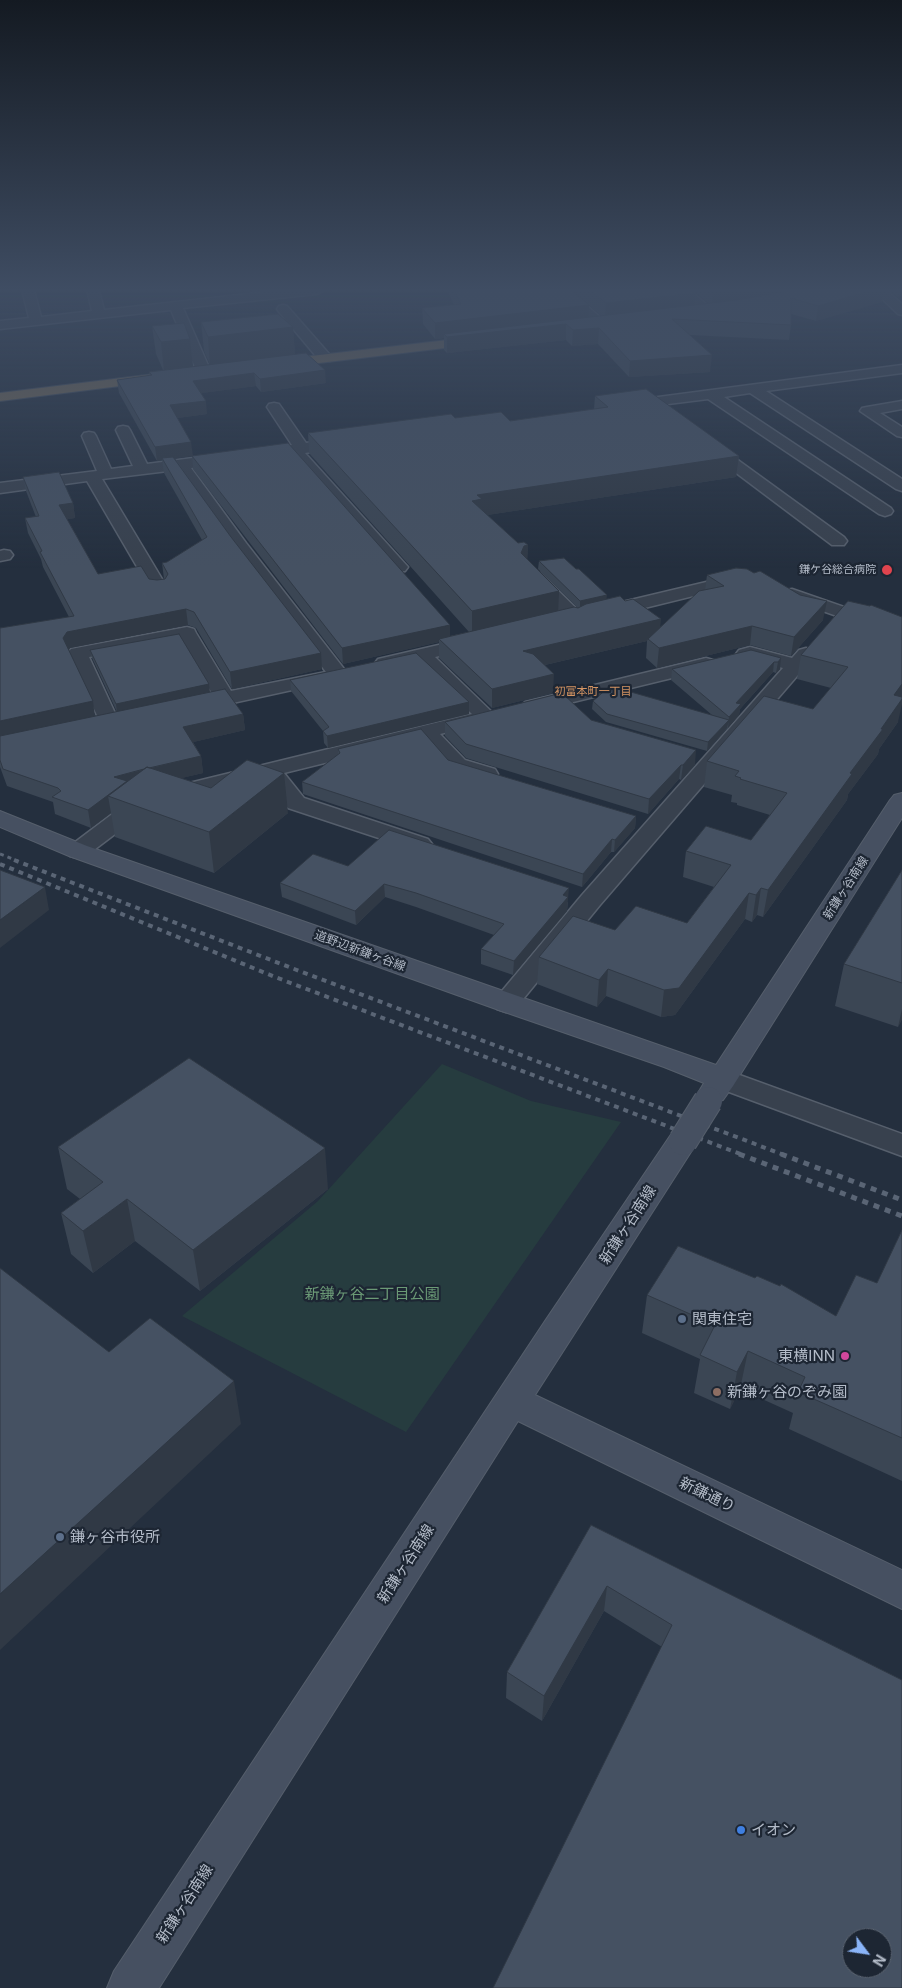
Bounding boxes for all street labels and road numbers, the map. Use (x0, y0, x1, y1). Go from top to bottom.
street label: 新鎌ヶ谷南線 (820, 854, 872, 922)
street label: 道野辺新鎌ヶ谷線 (312, 928, 408, 974)
street label: 新鎌ヶ谷南線 (596, 1182, 660, 1268)
street label: 新鎌通り (676, 1474, 738, 1516)
street label: 新鎌ヶ谷南線 (374, 1521, 438, 1607)
street label: 新鎌ヶ谷南線 (153, 1861, 217, 1947)

